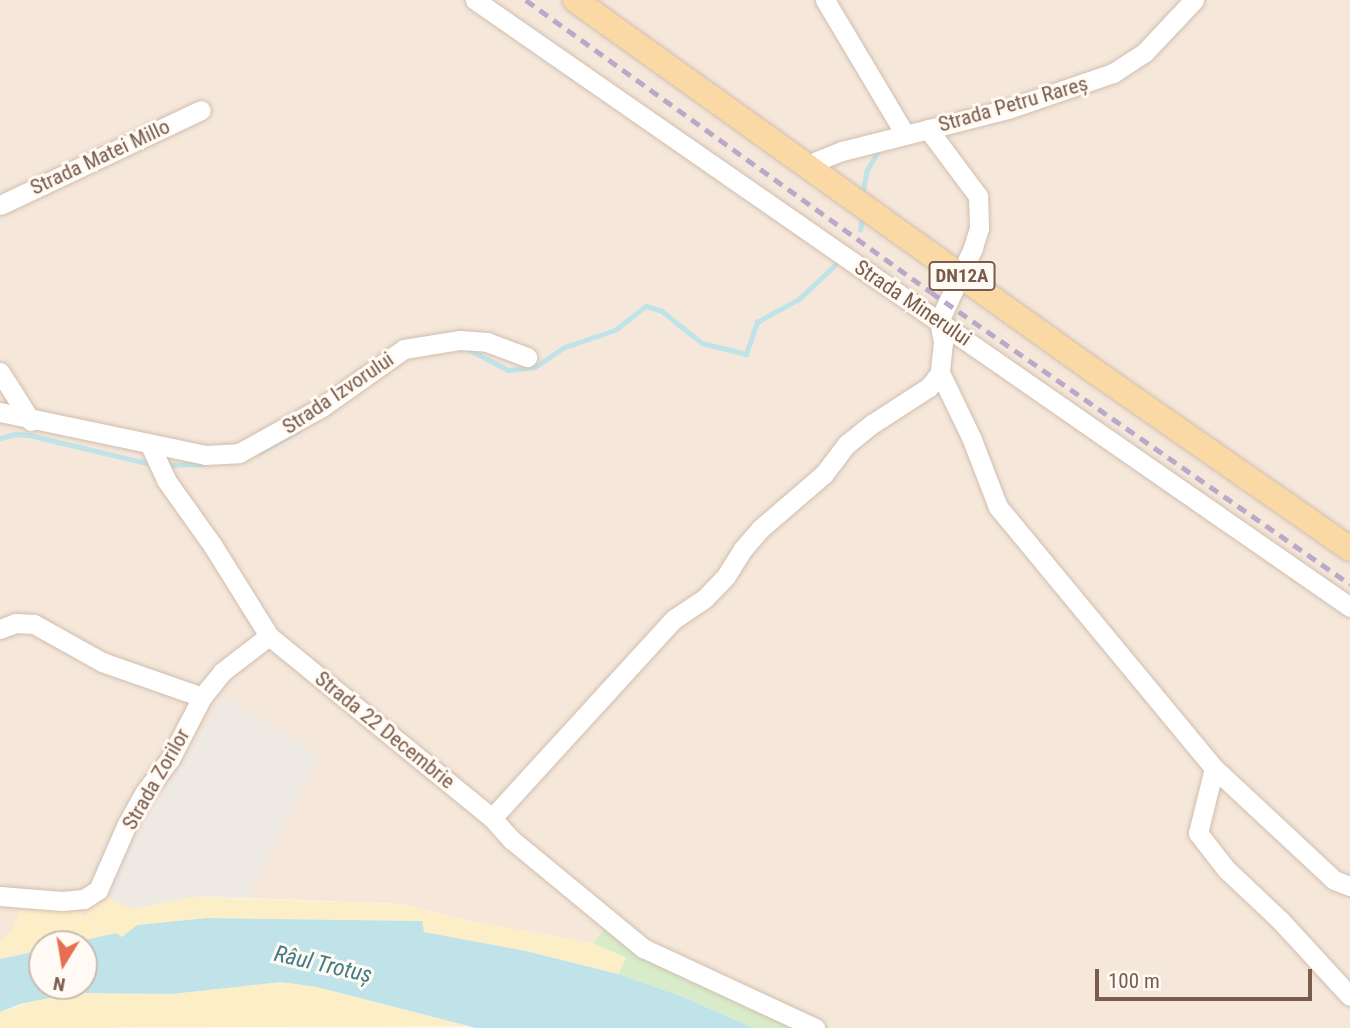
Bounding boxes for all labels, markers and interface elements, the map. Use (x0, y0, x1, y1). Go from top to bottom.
street label: Strada Petru Rareș (935, 71, 1091, 137)
street label: Strada Matei Millo (26, 114, 174, 200)
street label: Strada Minerului (850, 255, 976, 351)
road number: DN12A (927, 260, 997, 292)
street label: Strada Izvorului (278, 347, 398, 439)
street label: Strada 22 Decembrie (310, 666, 460, 794)
street label: Strada Zorilor (117, 724, 195, 834)
north arrow (28, 930, 98, 1000)
water label: Râul Trotuș (271, 940, 375, 990)
scale bar (1098, 954, 1315, 998)
text: 100 m (1108, 969, 1160, 993)
text: N (51, 972, 67, 997)

